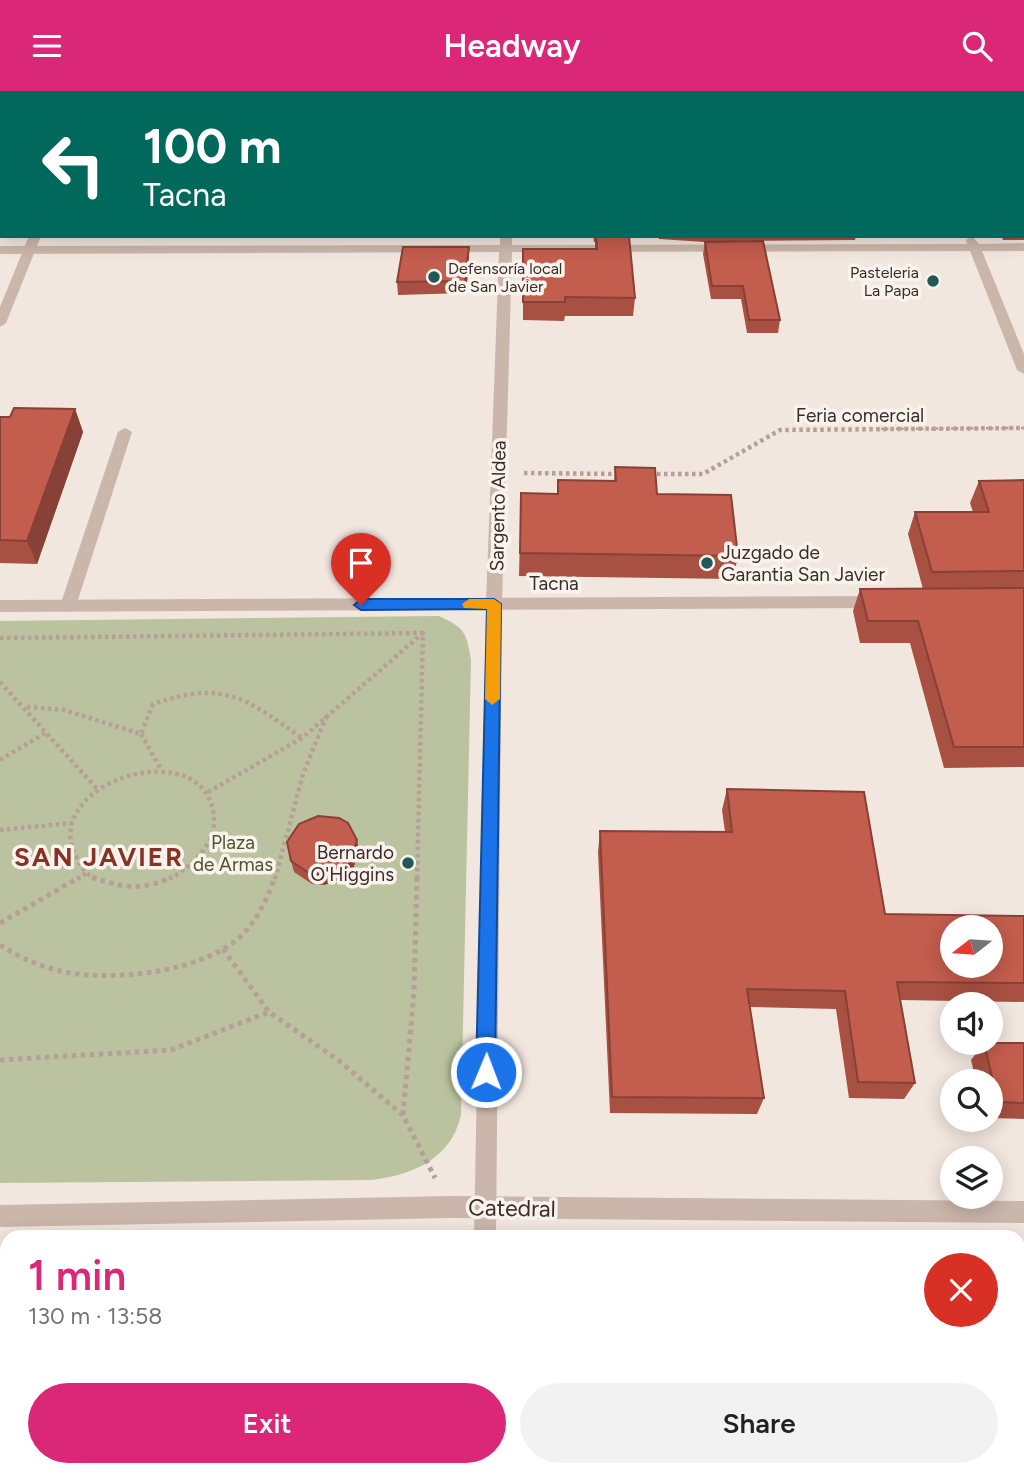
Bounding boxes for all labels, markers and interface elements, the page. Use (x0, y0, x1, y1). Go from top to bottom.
icon: menu (28, 27, 66, 65)
text: Headway (443, 27, 581, 65)
icon: search (958, 27, 996, 65)
text: 100 m (143, 116, 282, 175)
icon: left (28, 119, 119, 210)
text: Tacna (143, 176, 227, 214)
place label: Defensoría local de San Javier (448, 259, 562, 296)
place label: Pasteleria La Papa (850, 263, 919, 300)
marker: Defensoría local de San Javier (426, 269, 442, 285)
marker: Pasteleria La Papa (925, 273, 941, 289)
street label: Feria comercial (796, 404, 924, 427)
street label: Sargento Aldea (485, 440, 511, 572)
pin (331, 533, 391, 605)
place label: Juzgado de Garantia San Javier (721, 541, 885, 586)
icon: arrive (342, 544, 380, 582)
marker: Juzgado de Garantia San Javier (699, 555, 715, 571)
street label: Tacna (529, 572, 579, 595)
park label: Plaza de Armas (193, 831, 273, 876)
district label: SAN JAVIER (14, 841, 184, 873)
place label: Bernardo O'Higgins (311, 841, 394, 886)
marker: Bernardo O'Higgins (400, 855, 416, 871)
north arrow (940, 915, 1003, 978)
map controls (940, 915, 1003, 1209)
button: sound (940, 992, 1003, 1055)
position arrow (449, 1035, 523, 1109)
button: search (940, 1069, 1003, 1132)
button: layers (940, 1146, 1003, 1209)
street label: Catedral (468, 1193, 556, 1223)
text: 1 min (28, 1250, 126, 1301)
button: close (924, 1253, 998, 1327)
text: 130 m · 13:58 (28, 1302, 162, 1330)
button: Exit (28, 1383, 506, 1463)
button: Share (520, 1383, 998, 1463)

